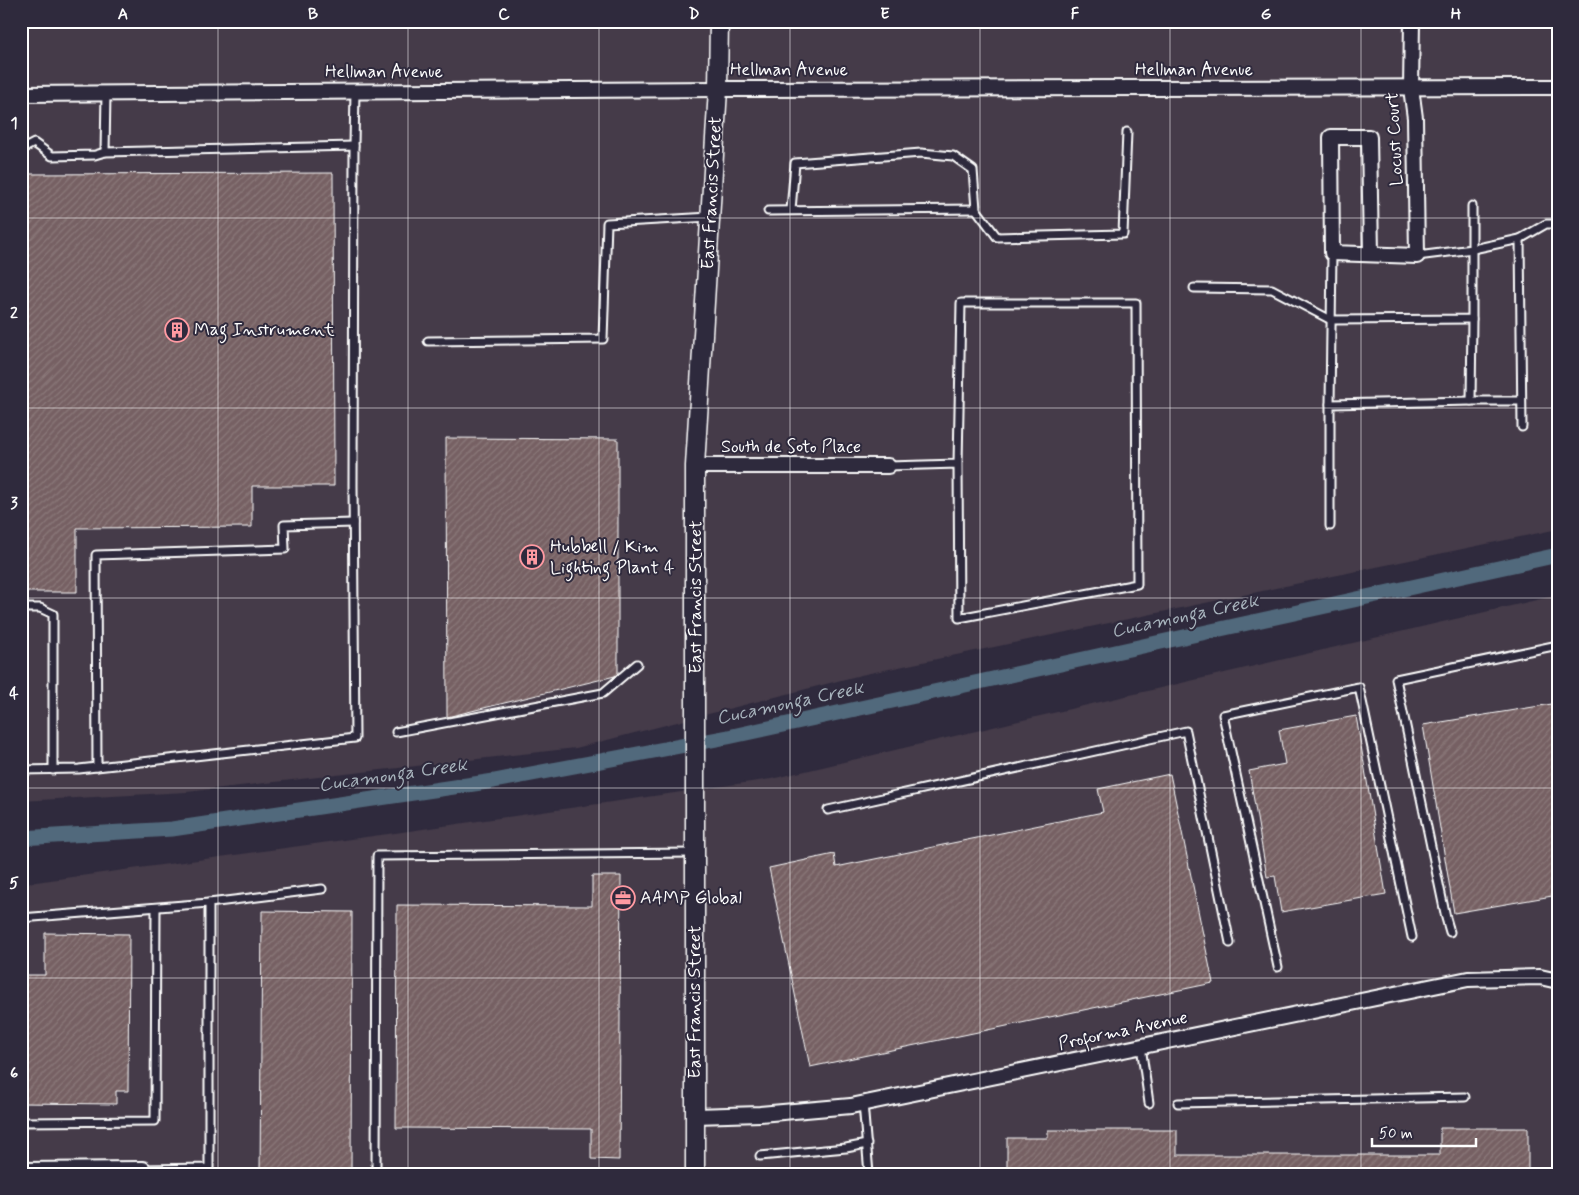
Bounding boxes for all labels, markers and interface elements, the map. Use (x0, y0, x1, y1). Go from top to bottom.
text: A (118, 4, 128, 25)
text: B (308, 4, 318, 25)
text: C (498, 4, 510, 25)
text: D (688, 4, 700, 25)
text: E (880, 4, 890, 25)
text: F (1071, 4, 1080, 25)
text: G (1261, 4, 1272, 25)
text: H (1451, 4, 1462, 25)
street label: Hellman Avenue (730, 58, 848, 82)
street label: Hellman Avenue (1135, 58, 1253, 82)
street label: Hellman Avenue (325, 60, 443, 84)
street label: Locust Court (1381, 92, 1409, 186)
text: 1 (10, 113, 18, 134)
street label: East Francis Street (696, 116, 728, 270)
text: 2 (10, 303, 18, 324)
building icon: Mag Instrument (164, 317, 190, 343)
place label: Mag Instrument (194, 318, 335, 344)
street label: South de Soto Place (721, 435, 861, 459)
text: 3 (10, 493, 18, 514)
street label: East Francis Street (684, 520, 708, 674)
place label: Hubbell / Kim Lighting Plant 4 (550, 535, 674, 582)
building icon: Hubbell / Kim Lighting Plant 4 (519, 544, 545, 570)
water label: Cucamonga Creek (1109, 588, 1263, 646)
water label: Cucamonga Creek (714, 675, 868, 733)
text: 4 (9, 683, 19, 704)
water label: Cucamonga Creek (317, 752, 470, 800)
text: 5 (9, 873, 19, 894)
office icon: AAMP Global (610, 885, 636, 911)
place label: AAMP Global (640, 886, 742, 910)
street label: East Francis Street (683, 925, 707, 1079)
street label: Proforma Avenue (1056, 1006, 1190, 1058)
text: 6 (10, 1063, 18, 1084)
scale bar (1372, 1115, 1475, 1147)
text: 50 m (1379, 1124, 1413, 1144)

